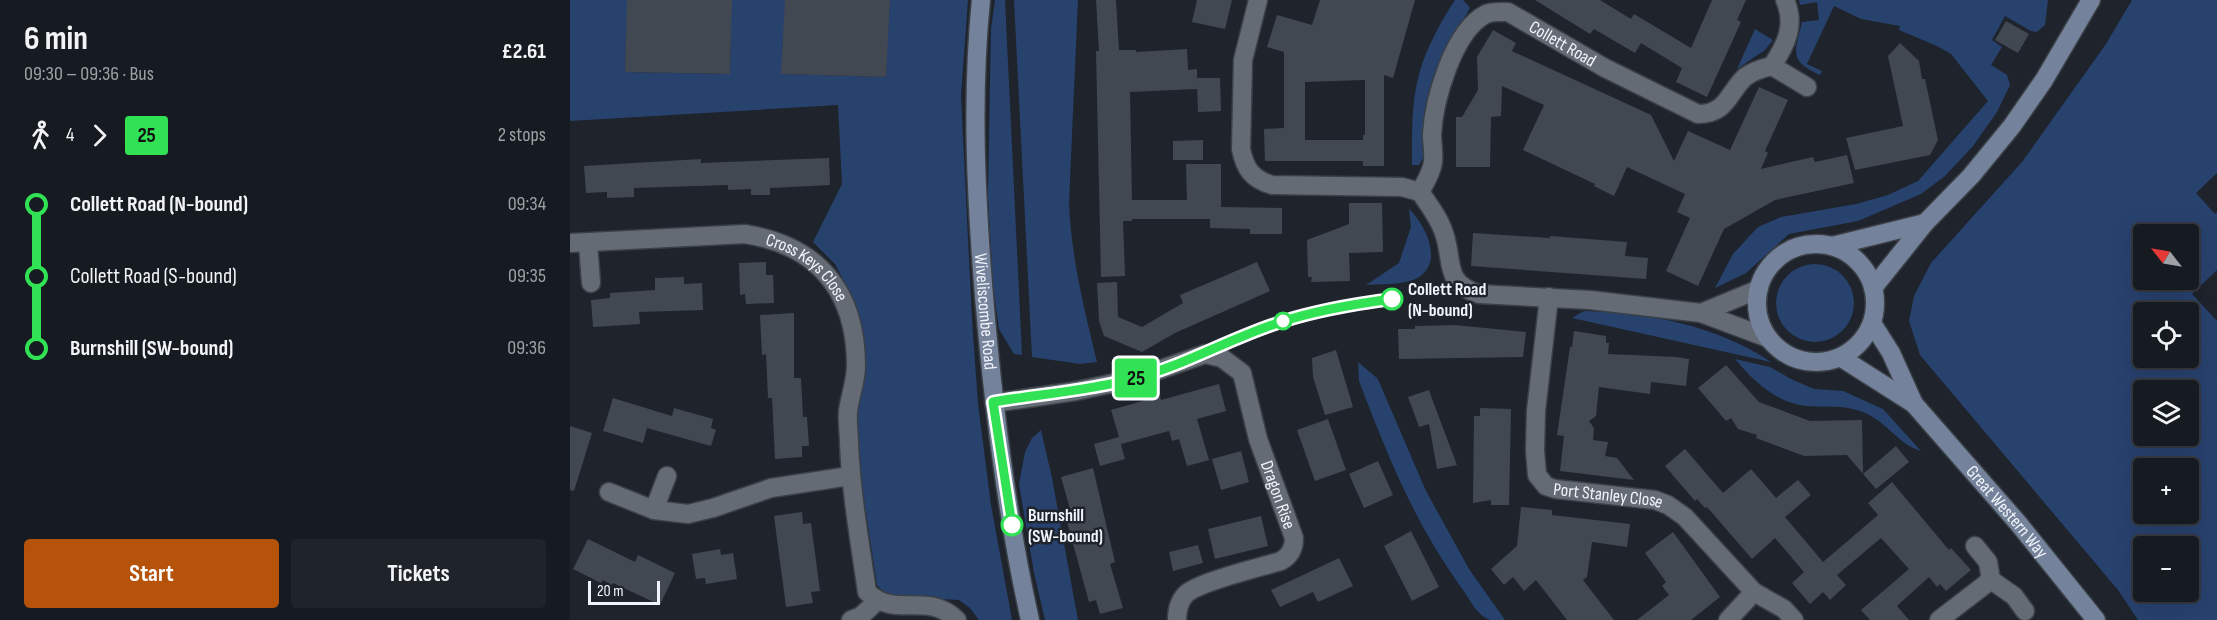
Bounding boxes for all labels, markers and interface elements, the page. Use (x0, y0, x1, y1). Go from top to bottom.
street label: Collett Road (1525, 16, 1600, 72)
text: 6 min (24, 19, 88, 59)
text: £2.61 (502, 38, 546, 65)
text: 09:30 – 09:36 · Bus (24, 62, 154, 86)
icon: walk (24, 119, 57, 152)
icon: forward (83, 119, 116, 152)
text: 4 (66, 123, 74, 147)
text: 25 (137, 123, 156, 148)
text: 2 stops (498, 123, 546, 147)
text: Collett Road (N-bound) (70, 191, 248, 218)
text: 09:34 (508, 192, 546, 216)
north arrow (2133, 224, 2199, 290)
map controls (2133, 224, 2199, 602)
street label: Cross Keys Close (763, 229, 852, 305)
street label: Wiveliscombe Road (970, 253, 1001, 371)
text: Collett Road (S-bound) (70, 263, 237, 290)
text: 09:35 (508, 264, 546, 288)
place label: Collett Road (N-bound) (1408, 279, 1486, 321)
marker: Collett Road (N-bound) (1381, 288, 1403, 310)
button: locate (2133, 302, 2199, 368)
unlabelled marker (1274, 312, 1292, 330)
text: Burnshill (SW-bound) (70, 335, 233, 362)
text: 09:36 (507, 336, 546, 360)
line badge: 25 (1109, 358, 1163, 398)
text: 25 (1127, 366, 1145, 391)
button: layers (2133, 380, 2199, 446)
street label: Dragon Rise (1256, 458, 1300, 532)
button: + (2133, 458, 2199, 524)
street label: Great Western Way (1962, 461, 2052, 563)
street label: Port Stanley Close (1552, 479, 1666, 513)
place label: Burnshill (SW-bound) (1028, 505, 1103, 547)
marker: Burnshill (SW-bound) (1001, 514, 1023, 536)
button: − (2133, 536, 2199, 602)
button: Start (24, 539, 279, 608)
button: Tickets (291, 539, 546, 608)
scale bar (588, 578, 660, 606)
text: 20 m (597, 582, 624, 601)

